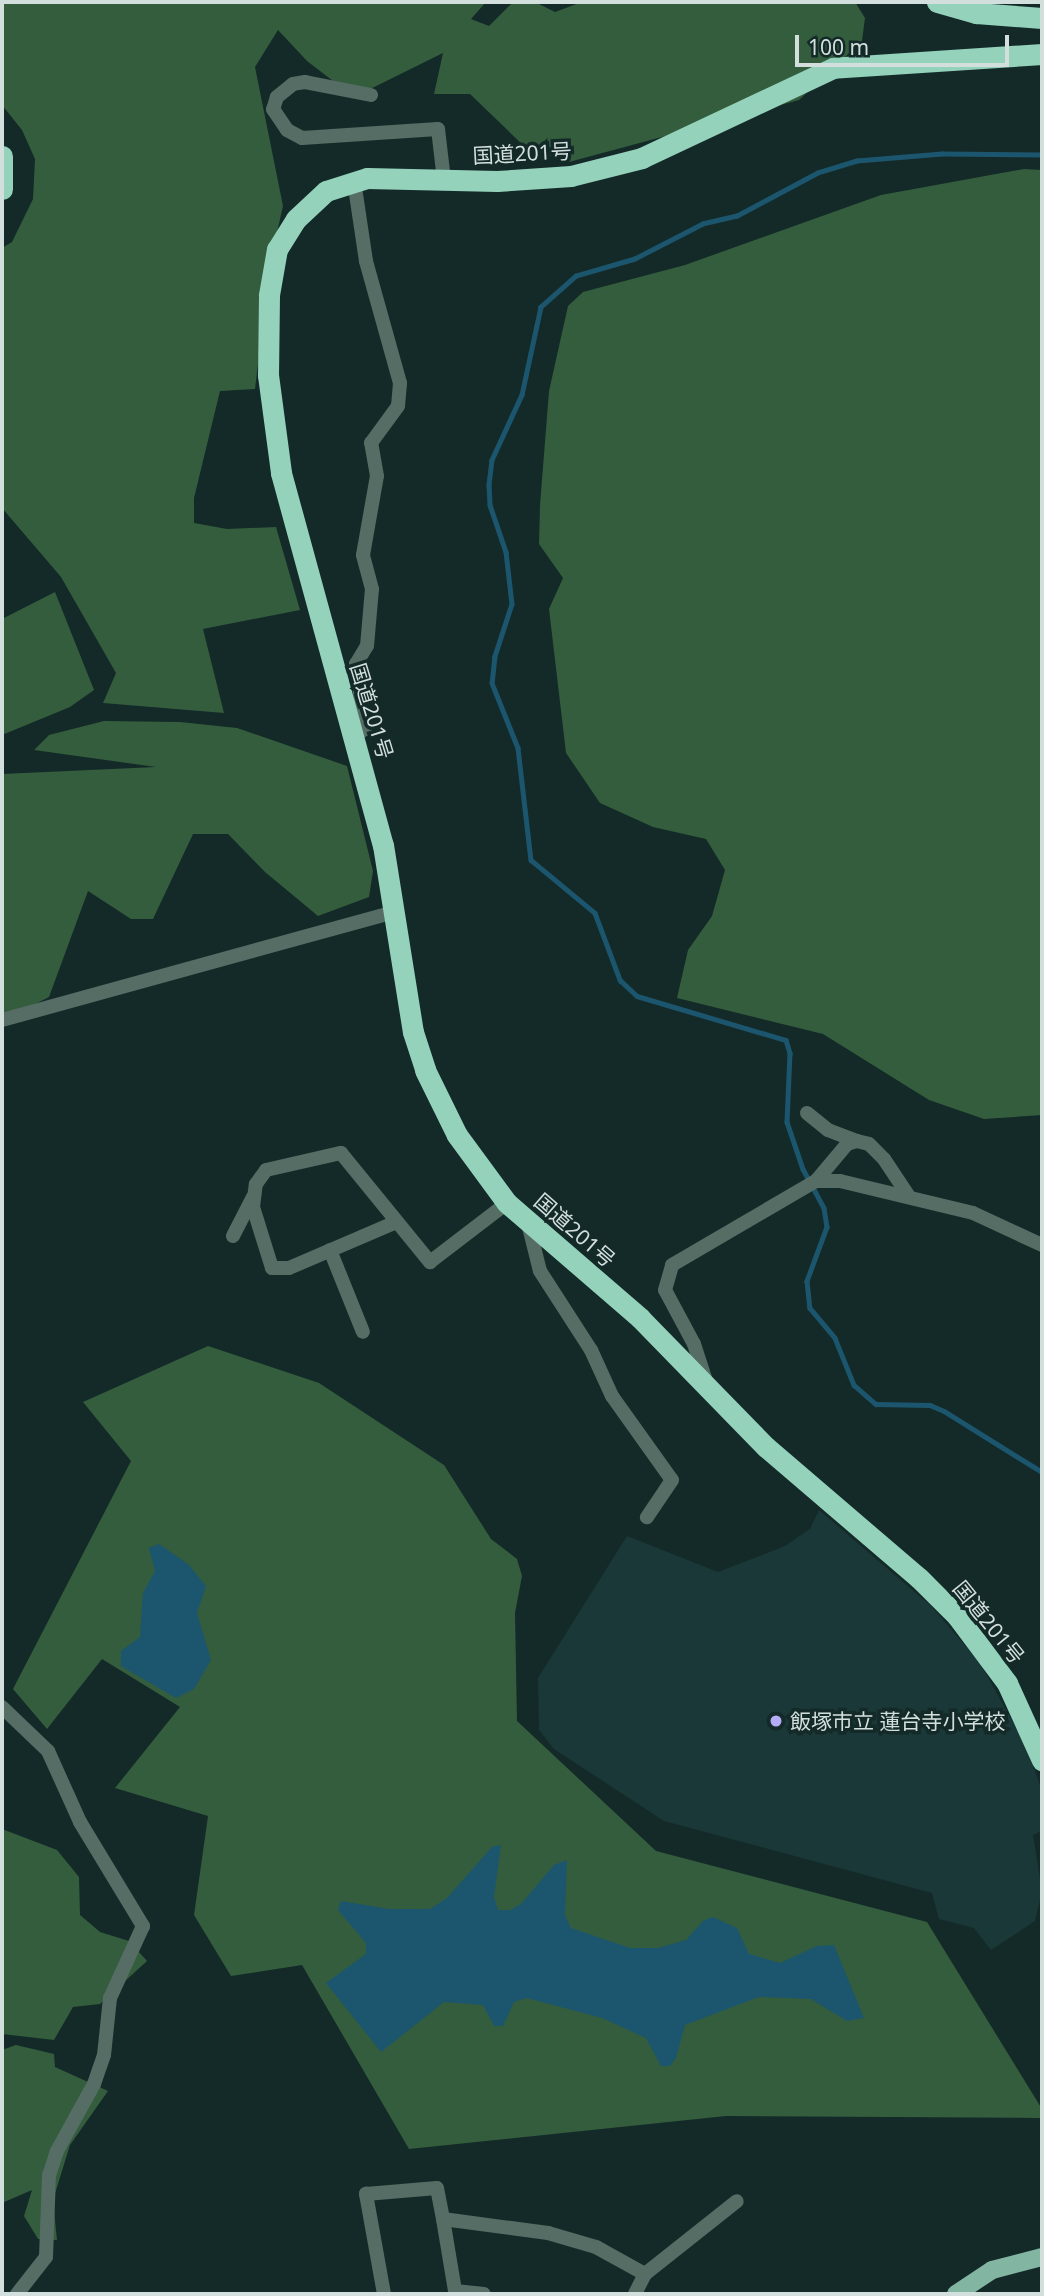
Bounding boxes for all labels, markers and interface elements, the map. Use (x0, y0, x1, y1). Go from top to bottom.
scale bar (799, 21, 1012, 65)
text: 100 m (808, 33, 869, 61)
street label: 国道201号 (472, 138, 572, 168)
street label: 国道201号 (345, 660, 399, 762)
street label: 国道201号 (529, 1188, 621, 1272)
street label: 国道201号 (948, 1576, 1030, 1668)
place label: 飯塚市立 蓮台寺小学校 (790, 1708, 1005, 1734)
marker: 飯塚市立 蓮台寺小学校 (768, 1713, 784, 1729)

